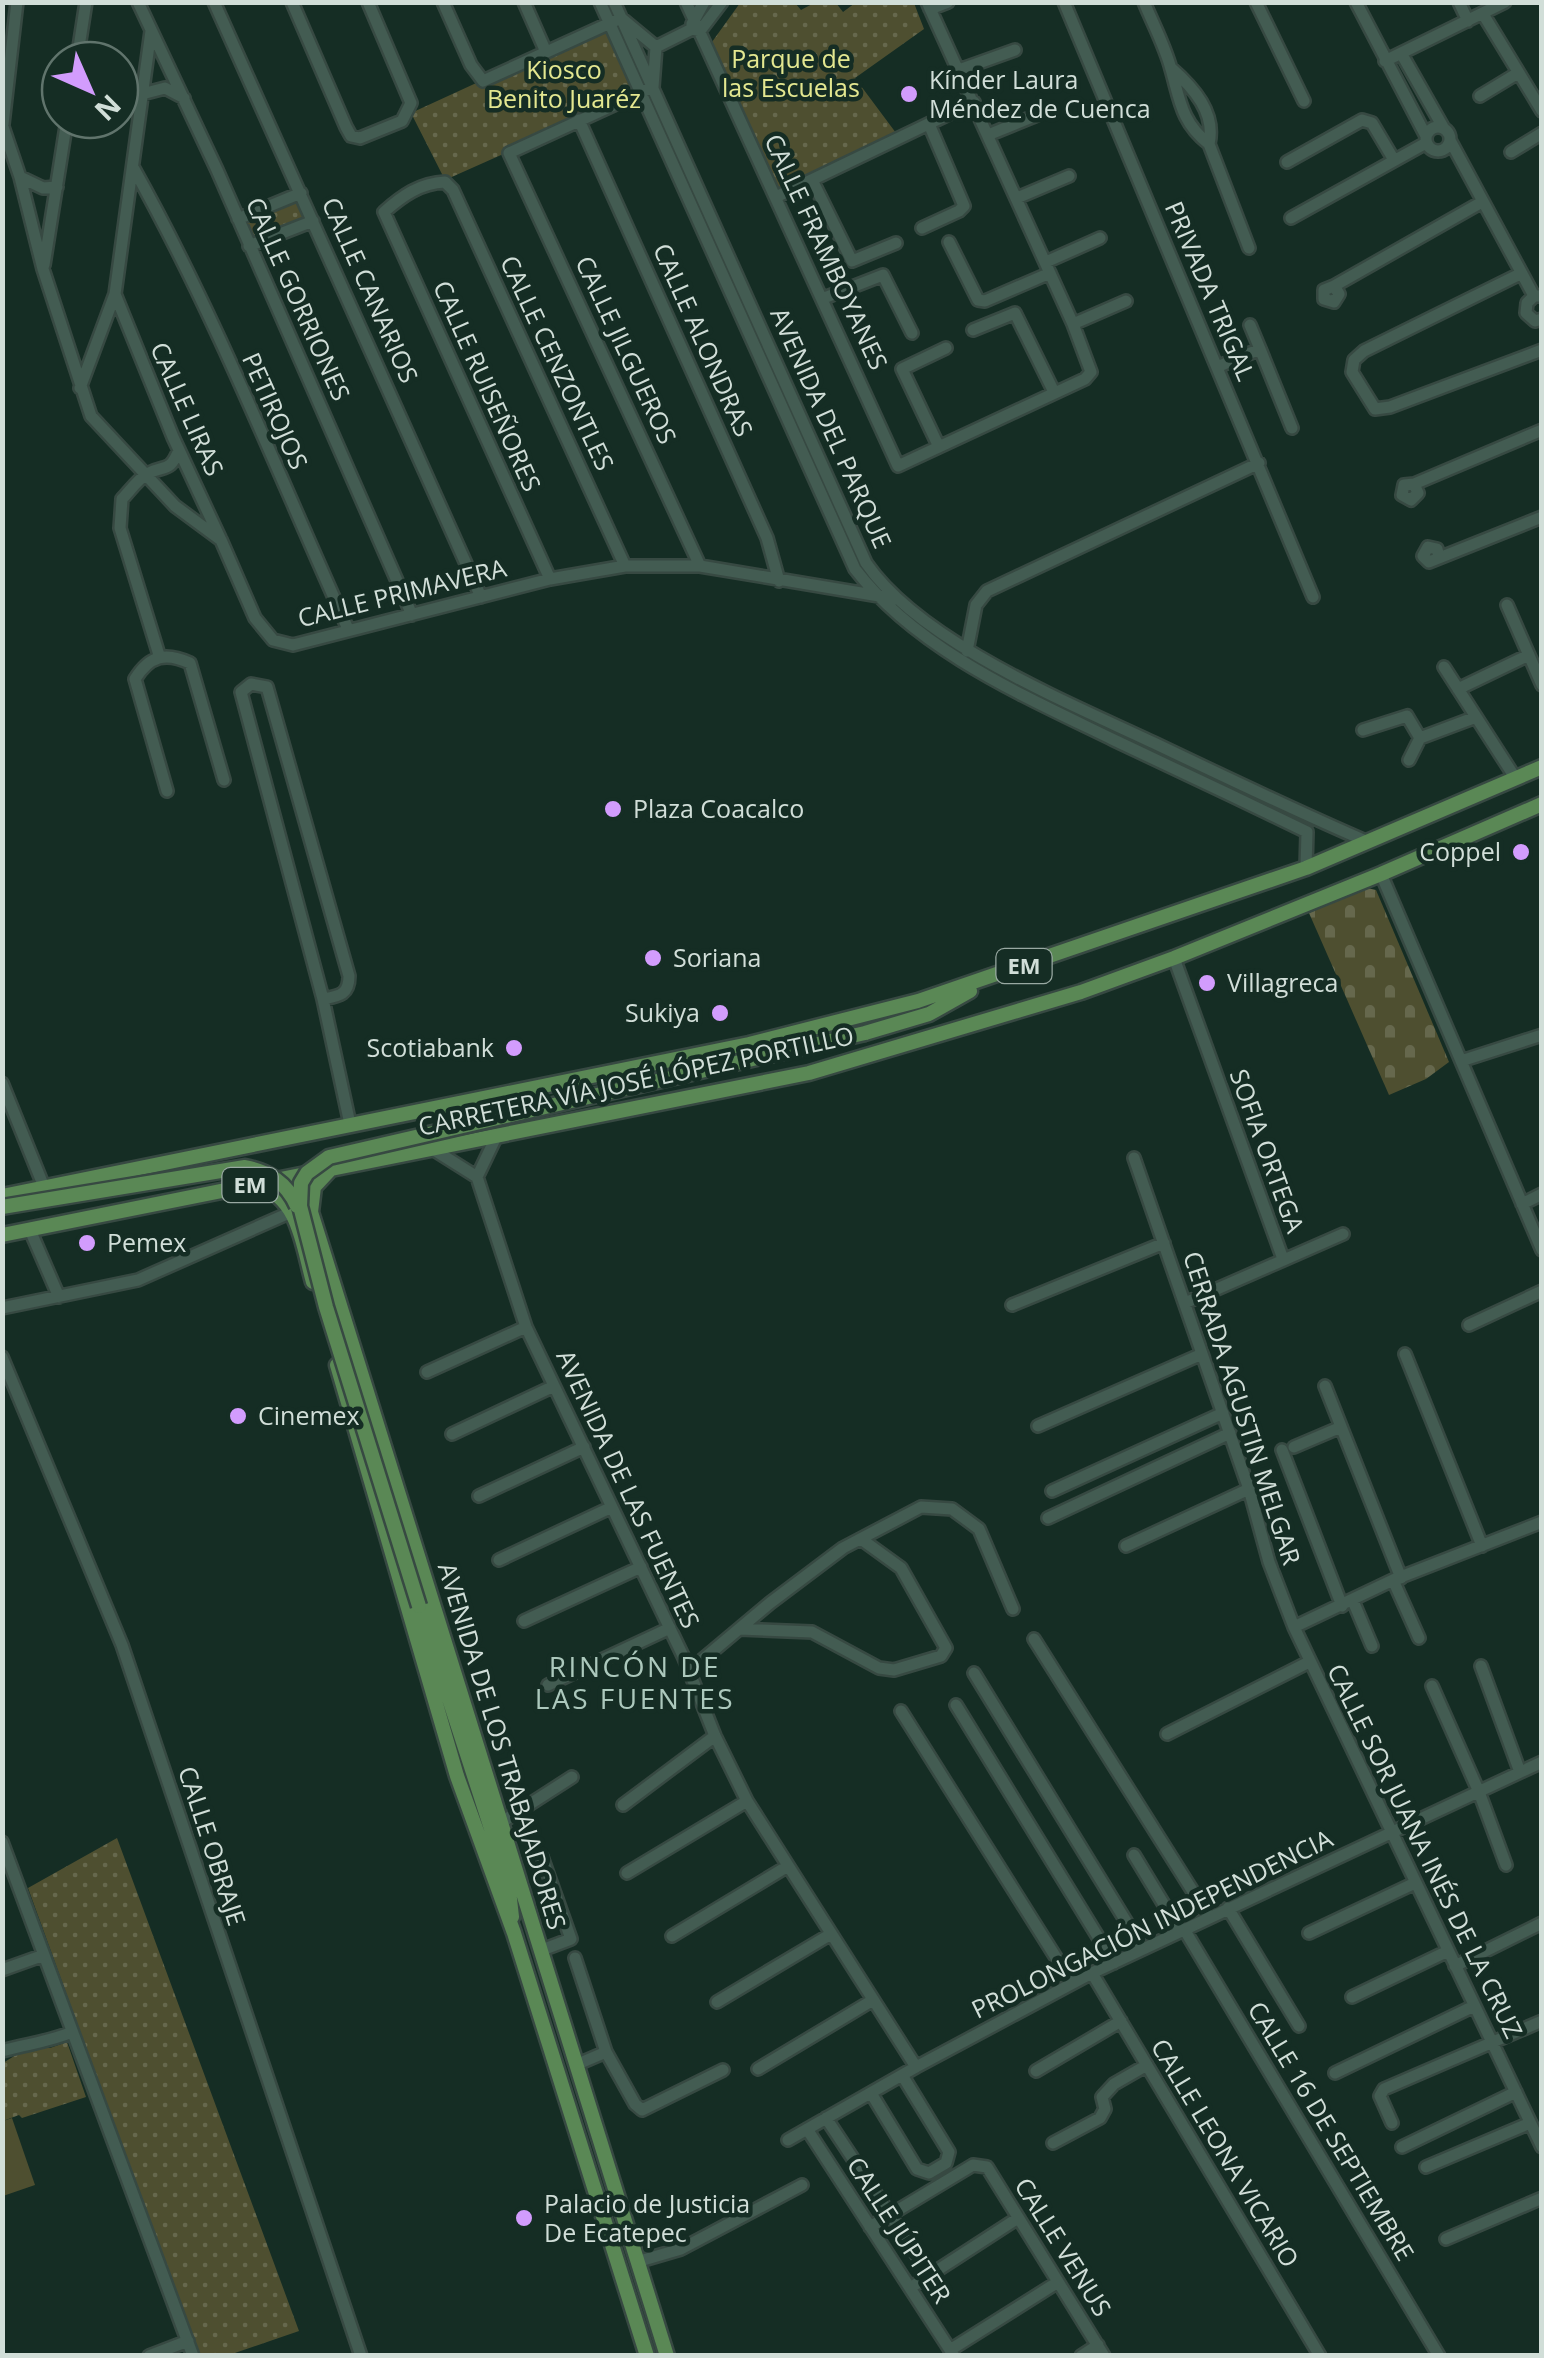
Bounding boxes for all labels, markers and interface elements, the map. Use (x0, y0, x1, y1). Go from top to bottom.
north arrow (40, 40, 140, 140)
park label: Parque de las Escuelas (722, 41, 860, 104)
park label: Kiosco Benito Juaréz (487, 52, 641, 115)
place label: Kínder Laura Méndez de Cuenca (929, 62, 1151, 125)
marker: Kínder Laura Méndez de Cuenca (898, 83, 920, 105)
text: N (87, 87, 130, 130)
street label: CALLE FRAMBOYANES (757, 128, 897, 375)
street label: CALLE GORRIONES (239, 191, 359, 406)
street label: CALLE CANARIOS (315, 191, 427, 388)
street label: PRIVADA TRIGAL (1158, 196, 1264, 386)
street label: CALLE ALONDRAS (646, 238, 762, 442)
street label: CALLE CENZONTLES (493, 250, 623, 476)
street label: CALLE JILGUEROS (568, 250, 685, 449)
street label: CALLE RUISEÑORES (426, 275, 550, 496)
street label: AVENIDA DEL PARQUE (763, 302, 900, 553)
street label: CALLE LIRAS (143, 336, 233, 481)
street label: PETIROJOS (235, 347, 317, 474)
street label: CALLE PRIMAVERA (294, 550, 510, 634)
place label: Plaza Coacalco (633, 791, 804, 825)
marker: Plaza Coacalco (602, 798, 624, 820)
place label: Coppel (1419, 834, 1501, 868)
marker: Coppel (1510, 841, 1532, 863)
place label: Soriana (673, 940, 761, 974)
marker: Soriana (642, 947, 664, 969)
road number: EM (996, 949, 1052, 983)
place label: Villagreca (1227, 965, 1338, 999)
marker: Villagreca (1196, 972, 1218, 994)
place label: Sukiya (625, 995, 700, 1029)
marker: Sukiya (709, 1002, 731, 1024)
street label: CARRETERA VÍA JOSÉ LÓPEZ PORTILLO (415, 1017, 857, 1143)
place label: Scotiabank (367, 1030, 494, 1064)
marker: Scotiabank (503, 1037, 525, 1059)
street label: SOFIA ORTEGA (1223, 1064, 1313, 1237)
road number: EM (222, 1168, 278, 1202)
place label: Pemex (107, 1225, 186, 1259)
marker: Pemex (76, 1232, 98, 1254)
street label: CERRADA AGUSTIN MELGAR (1176, 1247, 1310, 1569)
street label: AVENIDA DE LAS FUENTES (549, 1344, 708, 1633)
place label: Cinemex (258, 1398, 360, 1432)
marker: Cinemex (227, 1405, 249, 1427)
street label: AVENIDA DE LOS TRABAJADORES (431, 1558, 575, 1933)
district label: RINCÓN DE LAS FUENTES (535, 1647, 735, 1717)
street label: CALLE SOR JUANA INÉS DE LA CRUZ (1320, 1658, 1532, 2043)
street label: CALLE OBRAJE (171, 1762, 255, 1930)
street label: PROLONGACIÓN INDEPENDENCIA (965, 1821, 1338, 2026)
street label: CALLE 16 DE SEPTIEMBRE (1241, 1994, 1423, 2266)
street label: CALLE LEONA VICARIO (1144, 2032, 1308, 2273)
street label: CALLE JÚPITER (840, 2150, 960, 2310)
street label: CALLE VENUS (1008, 2171, 1120, 2322)
place label: Palacio de Justicia De Ecatepec (544, 2186, 750, 2249)
marker: Palacio de Justicia De Ecatepec (513, 2207, 535, 2229)

